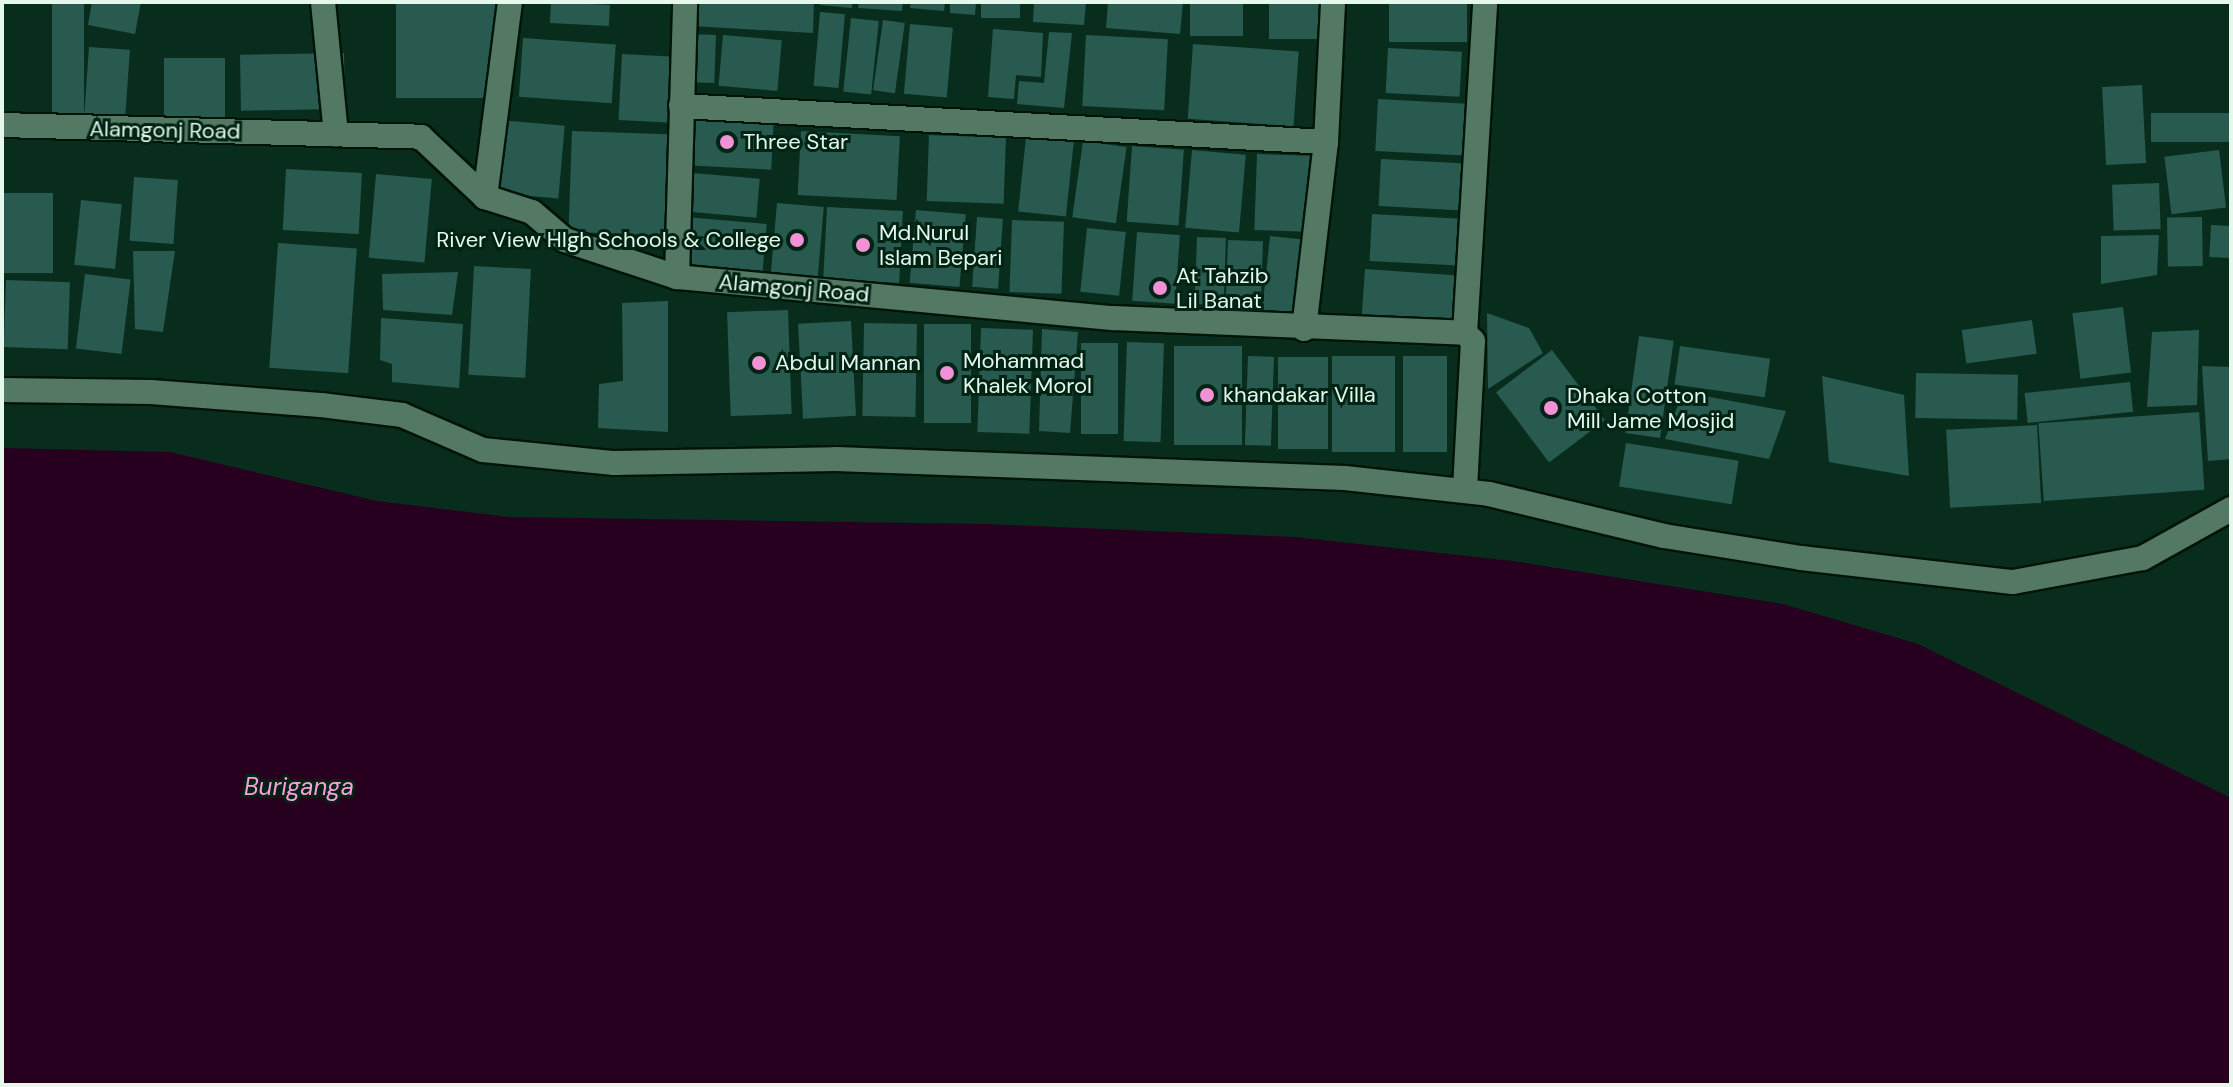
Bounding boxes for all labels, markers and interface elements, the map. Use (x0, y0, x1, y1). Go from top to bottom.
street label: Alamgonj Road (89, 115, 241, 145)
place label: Three Star (743, 129, 848, 155)
marker: Three Star (718, 133, 736, 151)
place label: Md.Nurul Islam Bepari (879, 219, 1002, 270)
place label: River View HIgh Schools & College (436, 227, 781, 253)
marker: River View HIgh Schools & College (788, 231, 806, 249)
marker: Md.Nurul Islam Bepari (854, 236, 872, 254)
place label: At Tahzib Lil Banat (1176, 262, 1269, 314)
street label: Alamgonj Road (718, 268, 870, 308)
marker: At Tahzib Lil Banat (1151, 279, 1169, 297)
place label: Mohammad Khalek Morol (963, 347, 1092, 398)
place label: Abdul Mannan (775, 350, 921, 376)
marker: Abdul Mannan (750, 354, 768, 372)
marker: Mohammad Khalek Morol (938, 364, 956, 382)
place label: khandakar Villa (1223, 382, 1376, 408)
place label: Dhaka Cotton Mill Jame Mosjid (1567, 382, 1734, 434)
marker: khandakar Villa (1198, 386, 1216, 404)
marker: Dhaka Cotton Mill Jame Mosjid (1542, 399, 1560, 417)
water label: Buriganga (244, 773, 354, 801)

